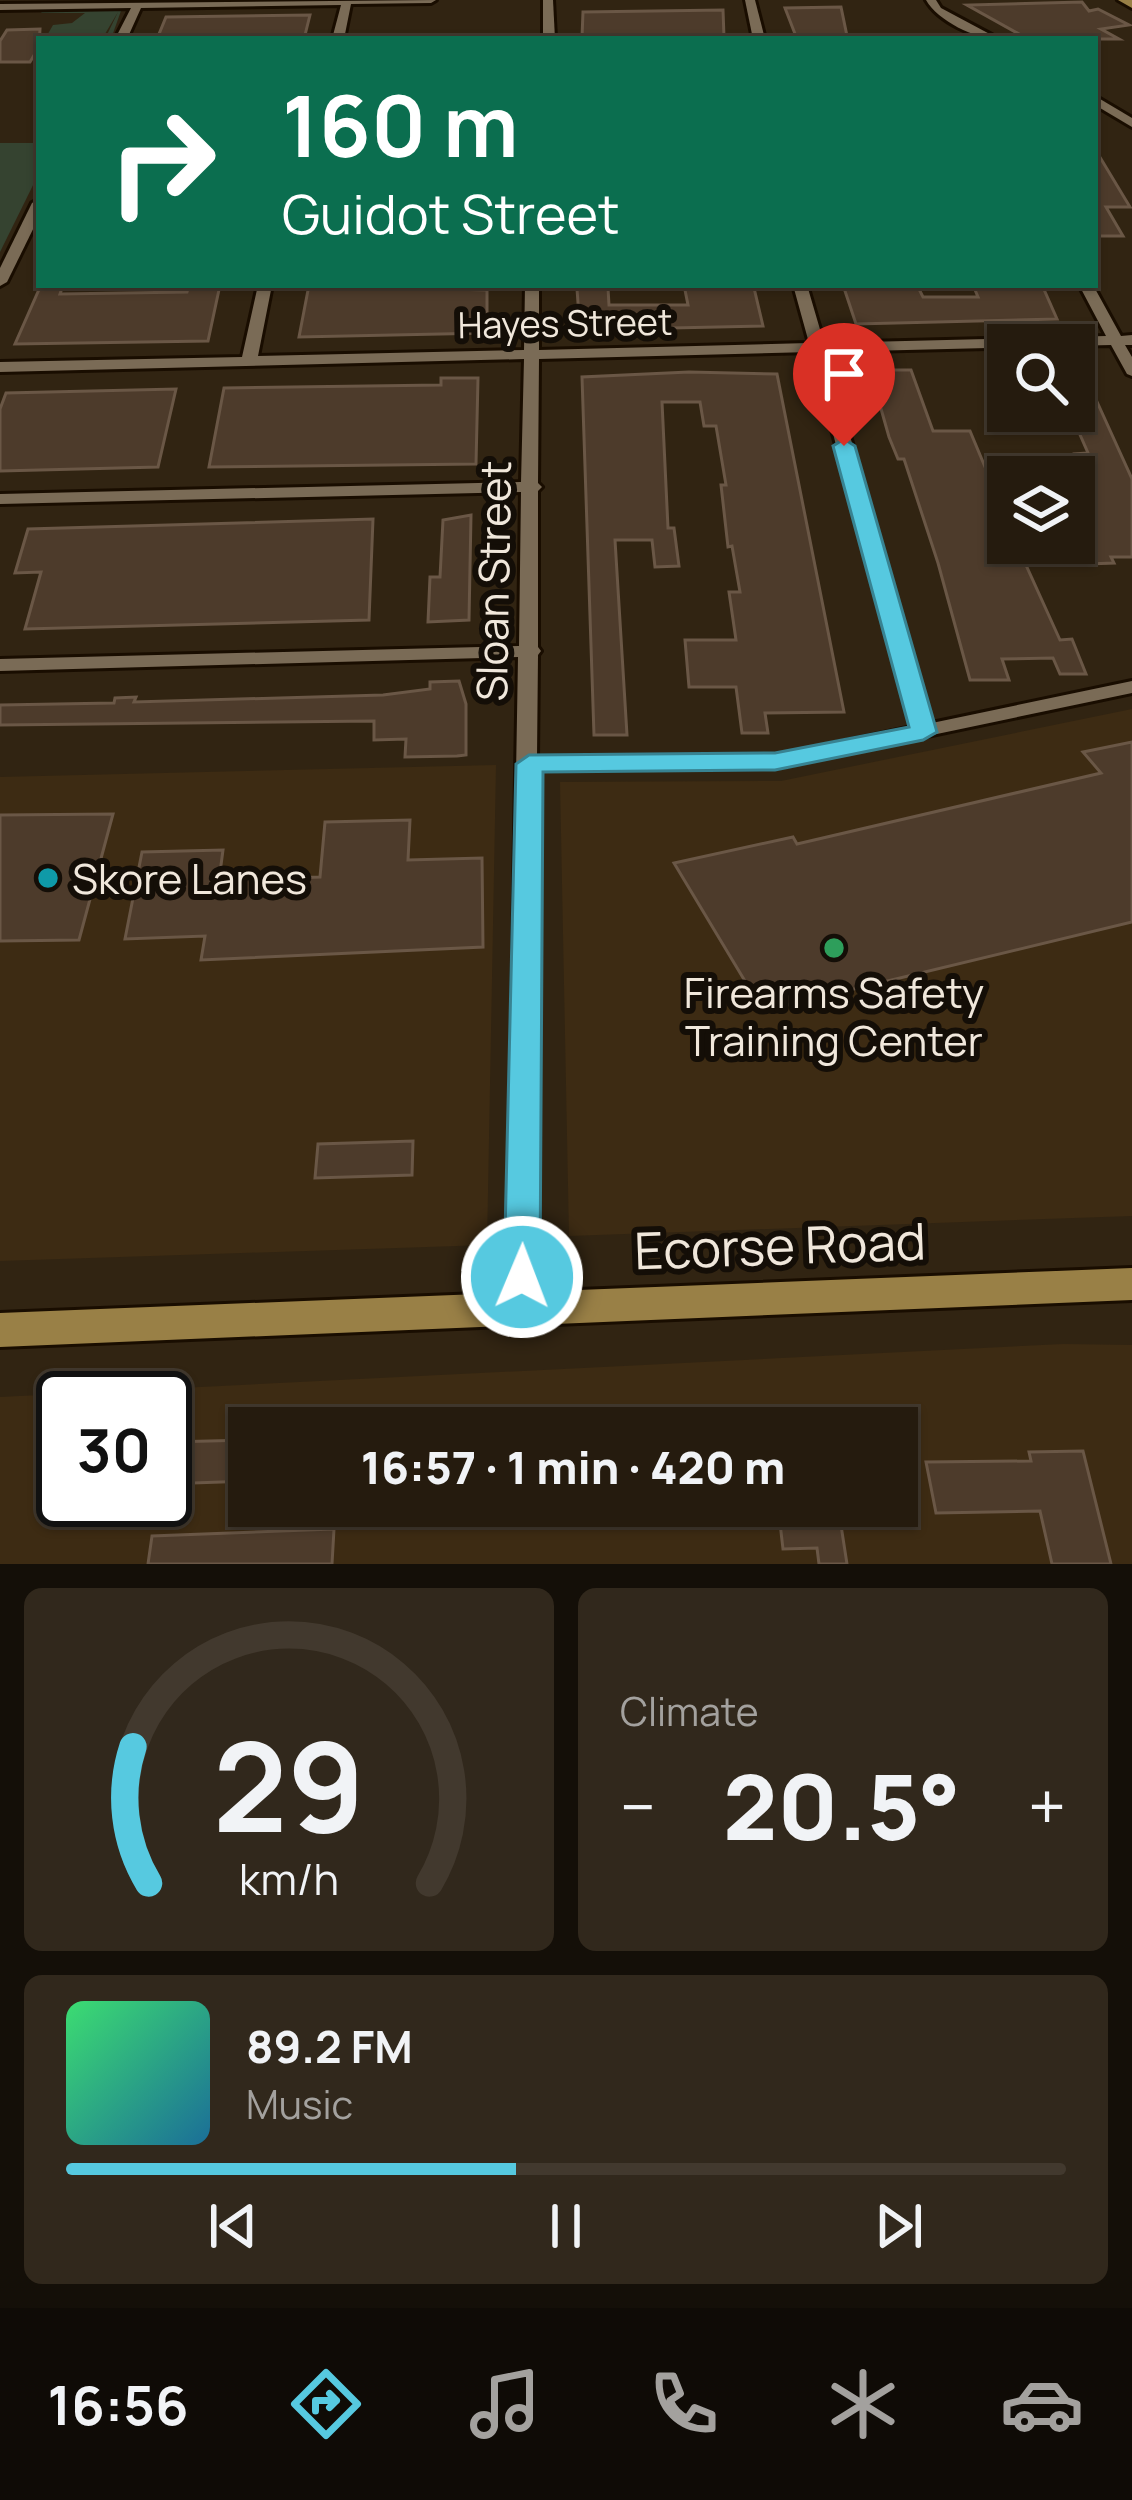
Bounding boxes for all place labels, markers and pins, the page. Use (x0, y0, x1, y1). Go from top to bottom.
pin (793, 323, 895, 446)
place label: Skore Lanes (72, 849, 307, 907)
marker: Skore Lanes (35, 865, 61, 891)
marker: Firearms Safety Training Center (821, 935, 847, 961)
place label: Firearms Safety Training Center (684, 963, 984, 1069)

